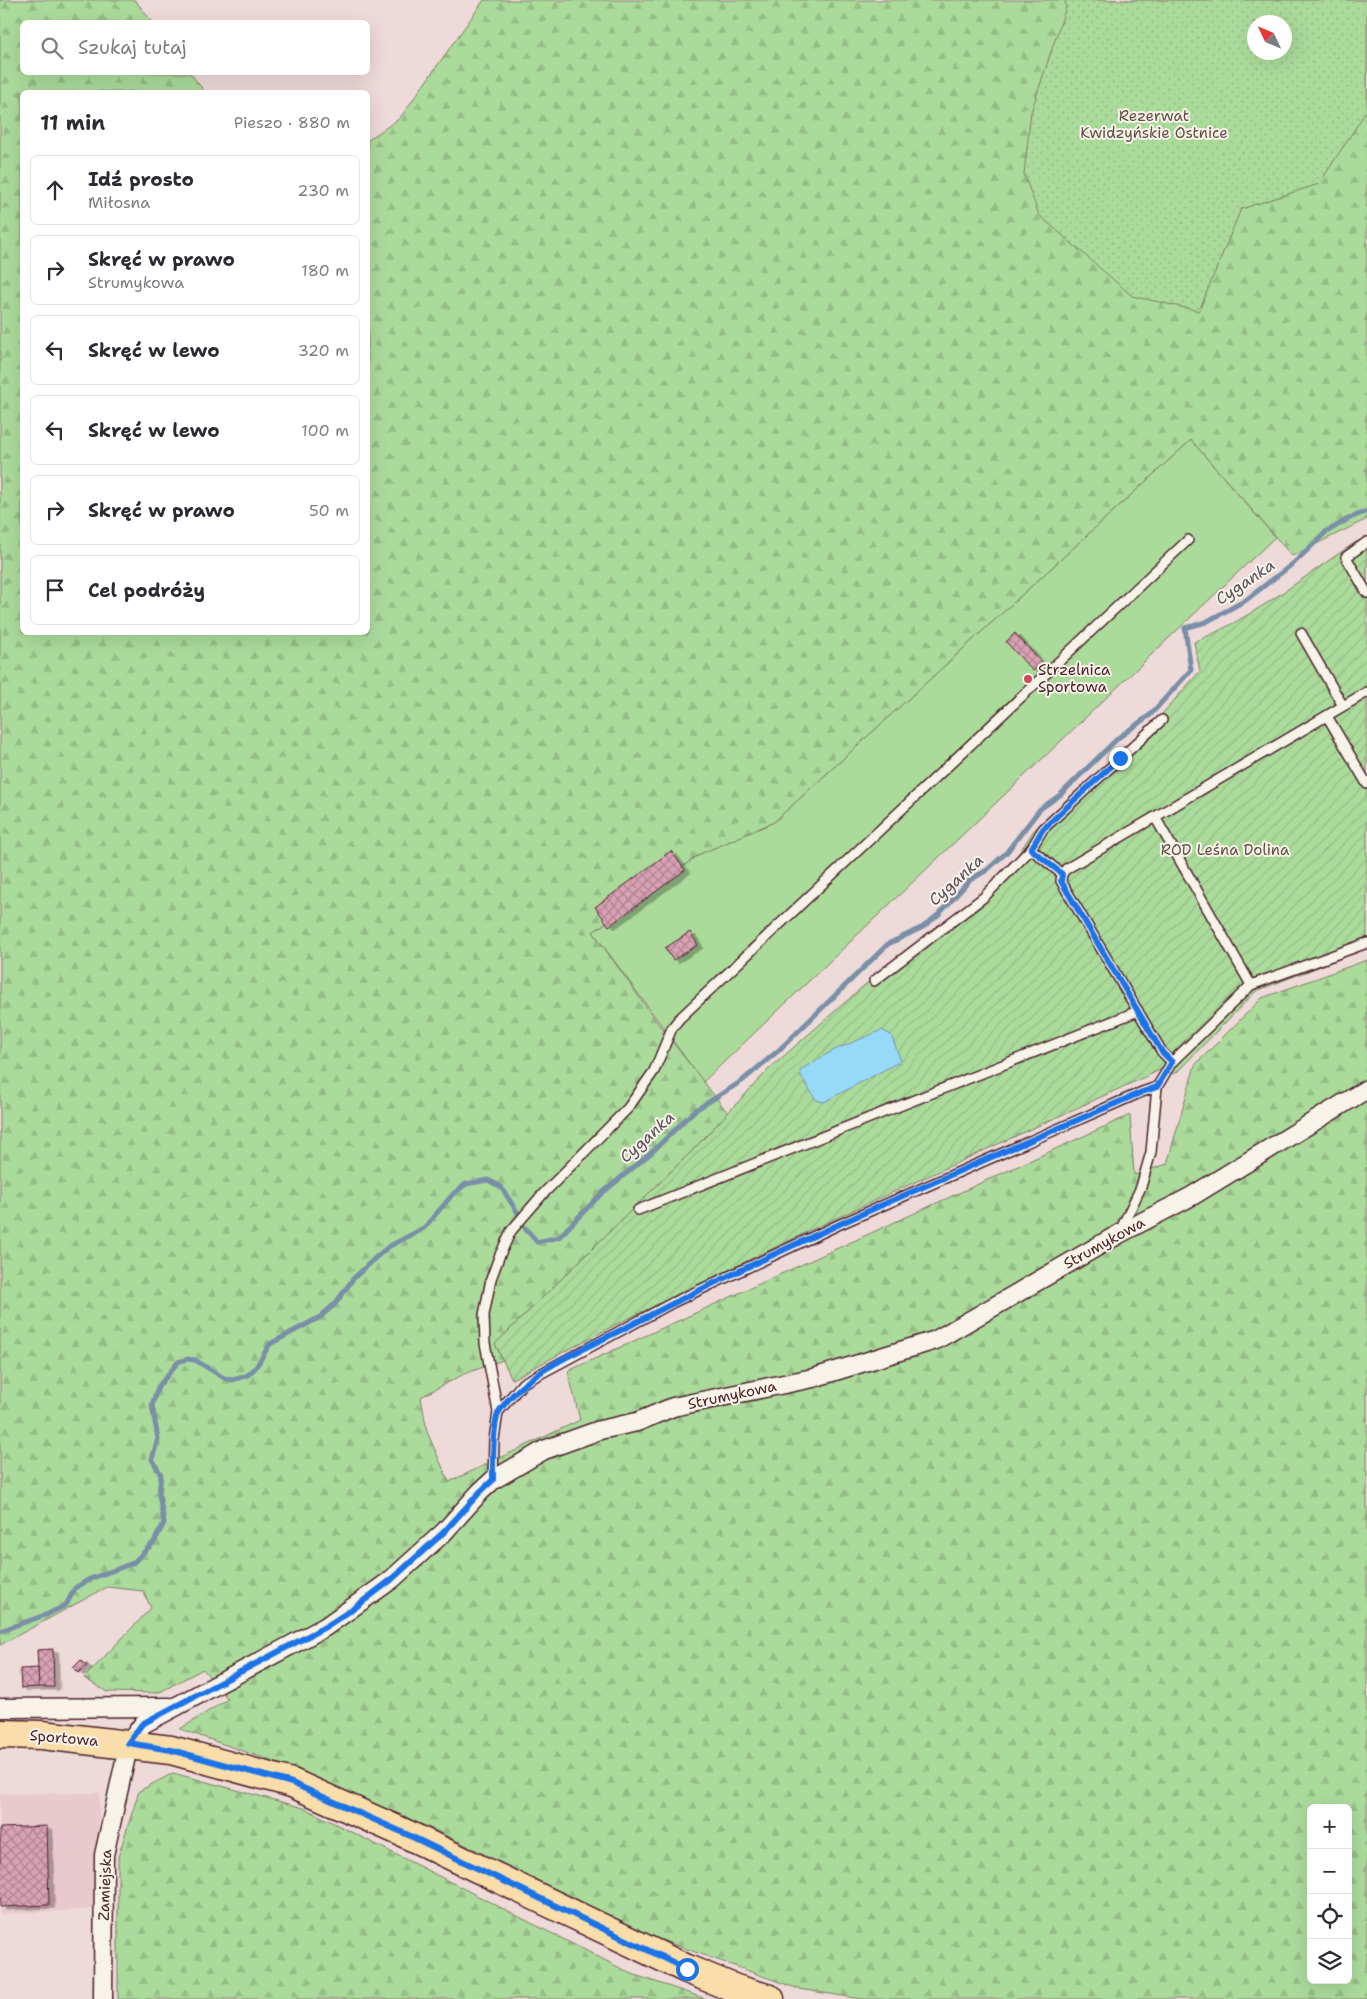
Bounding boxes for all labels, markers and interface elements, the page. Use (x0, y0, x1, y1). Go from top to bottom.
north arrow (1247, 15, 1292, 60)
search box (20, 20, 370, 75)
icon: search (38, 34, 66, 62)
text: Szukaj tutaj (78, 35, 187, 60)
park label: Rezerwat Kwidzyńskie Ostnice (1080, 106, 1228, 143)
text: 11 min (40, 109, 105, 137)
text: Pieszo · 880 m (234, 112, 350, 133)
text: Idź prosto (88, 167, 194, 192)
icon: ahead (41, 176, 69, 204)
text: 230 m (297, 180, 349, 201)
text: Miłosna (88, 192, 150, 213)
text: Skręć w prawo (88, 247, 235, 272)
icon: right (41, 256, 69, 284)
text: 180 m (301, 260, 349, 281)
text: Strumykowa (88, 272, 184, 293)
icon: left (41, 336, 69, 364)
text: Skręć w lewo (88, 338, 220, 363)
text: 320 m (298, 340, 349, 361)
icon: left (41, 416, 69, 444)
text: Skręć w lewo (88, 418, 220, 443)
text: 100 m (301, 420, 349, 441)
icon: right (41, 496, 69, 524)
text: Skręć w prawo (88, 498, 235, 523)
text: 50 m (309, 500, 349, 521)
water label: Cyganka (1211, 554, 1279, 609)
icon: arrive (41, 576, 69, 604)
text: Cel podróży (88, 578, 205, 603)
place label: Strzelnica Sportowa (1038, 660, 1111, 697)
marker: Strzelnica Sportowa (1022, 673, 1034, 685)
route end (1109, 747, 1132, 770)
park label: ROD Leśna Dolina (1161, 840, 1290, 860)
water label: Cyganka (924, 850, 988, 910)
water label: Cyganka (615, 1107, 679, 1167)
street label: Strumykowa (1060, 1212, 1149, 1274)
street label: Strumykowa (686, 1376, 779, 1414)
street label: Sportowa (29, 1725, 100, 1751)
map controls (1307, 1804, 1352, 1984)
button: + (1307, 1804, 1352, 1849)
street label: Zamiejska (94, 1848, 116, 1921)
button: − (1307, 1849, 1352, 1894)
button: locate (1307, 1894, 1352, 1939)
button: layers (1307, 1939, 1352, 1984)
route start (676, 1958, 699, 1981)

